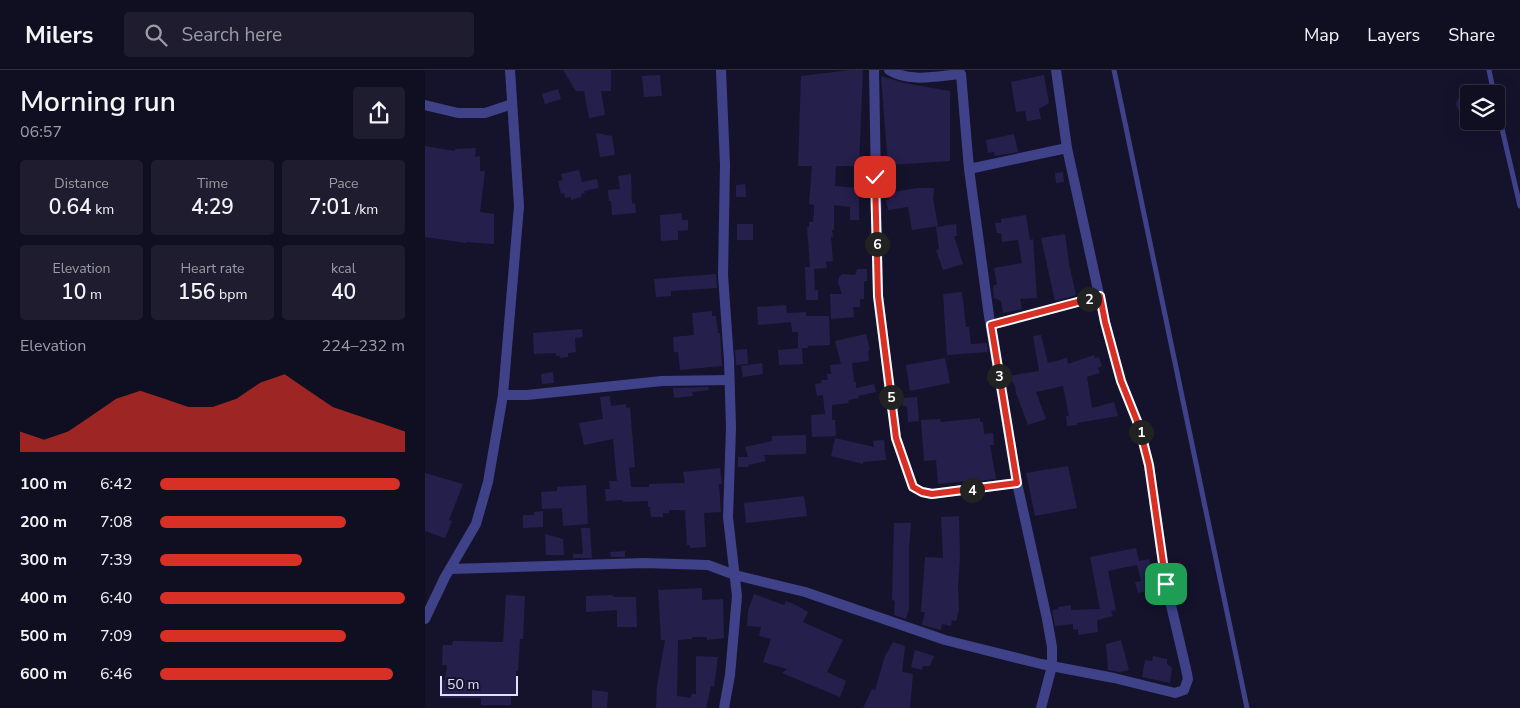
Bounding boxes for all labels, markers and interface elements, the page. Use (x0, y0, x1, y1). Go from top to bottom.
search box (124, 12, 474, 57)
text: Milers (25, 19, 94, 51)
icon: search (142, 21, 170, 49)
text: Search here (182, 22, 282, 48)
text: Map (1304, 23, 1339, 47)
text: Layers (1367, 23, 1420, 47)
text: Share (1448, 23, 1495, 47)
text: Morning run (20, 83, 176, 121)
map controls (1460, 85, 1505, 130)
button: layers (1460, 85, 1505, 130)
button: share (353, 87, 405, 139)
text: 06:57 (20, 121, 62, 143)
pin (854, 156, 896, 198)
icon: check (861, 163, 889, 191)
text: Distance (54, 174, 109, 193)
text: Time (197, 174, 228, 193)
text: Pace (329, 174, 358, 193)
text: 0.64 (49, 193, 92, 221)
text: 4:29 (191, 193, 234, 221)
text: 7:01 (309, 193, 352, 221)
text: km (92, 200, 114, 219)
text: /km (352, 200, 378, 219)
pin: 6 (865, 232, 889, 256)
text: 6 (873, 235, 882, 254)
text: Elevation (53, 259, 110, 278)
text: Heart rate (180, 259, 245, 278)
text: kcal (331, 259, 356, 278)
text: 10 (61, 278, 86, 306)
text: 156 (178, 278, 215, 306)
text: 40 (331, 278, 356, 306)
text: m (86, 285, 102, 304)
text: bpm (215, 285, 247, 304)
pin: 2 (1077, 286, 1101, 312)
text: 2 (1085, 290, 1094, 309)
text: Elevation (20, 335, 86, 357)
text: 224–232 m (322, 335, 405, 357)
pin: 3 (987, 364, 1011, 388)
text: 3 (995, 367, 1004, 386)
pin: 5 (879, 384, 903, 410)
text: 5 (887, 388, 896, 407)
pin: 1 (1129, 420, 1153, 444)
text: 1 (1137, 423, 1146, 442)
text: 100 m (20, 473, 67, 495)
text: 6:42 (100, 473, 132, 495)
pin: 4 (959, 478, 985, 502)
text: 4 (968, 481, 977, 500)
text: 200 m (20, 511, 67, 533)
text: 7:08 (100, 511, 132, 533)
text: 300 m (20, 549, 67, 571)
text: 7:39 (100, 549, 132, 571)
pin (1145, 563, 1187, 605)
icon: arrive (1152, 570, 1180, 598)
text: 400 m (20, 587, 67, 609)
text: 6:40 (100, 587, 132, 609)
text: 500 m (20, 625, 67, 647)
text: 7:09 (100, 625, 132, 647)
text: 600 m (20, 663, 67, 685)
text: 6:46 (100, 663, 132, 685)
scale bar (440, 673, 517, 696)
text: 50 m (447, 675, 479, 694)

